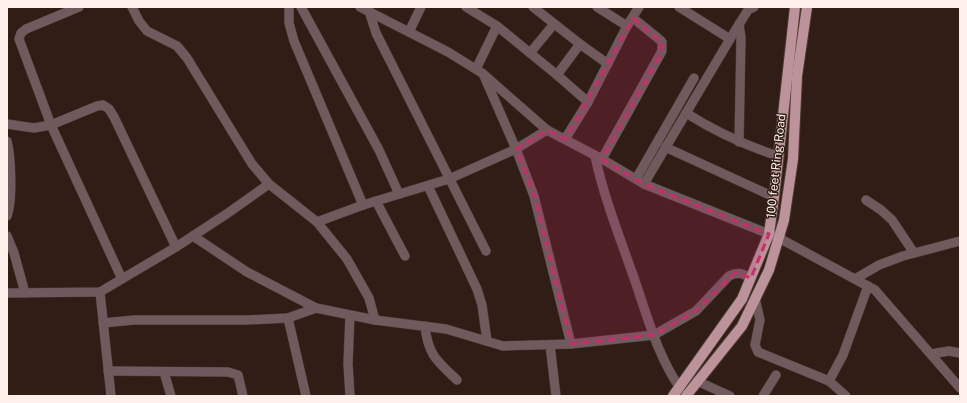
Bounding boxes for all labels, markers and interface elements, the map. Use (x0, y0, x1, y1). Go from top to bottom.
street label: 100 feet Ring Road (764, 113, 788, 219)

